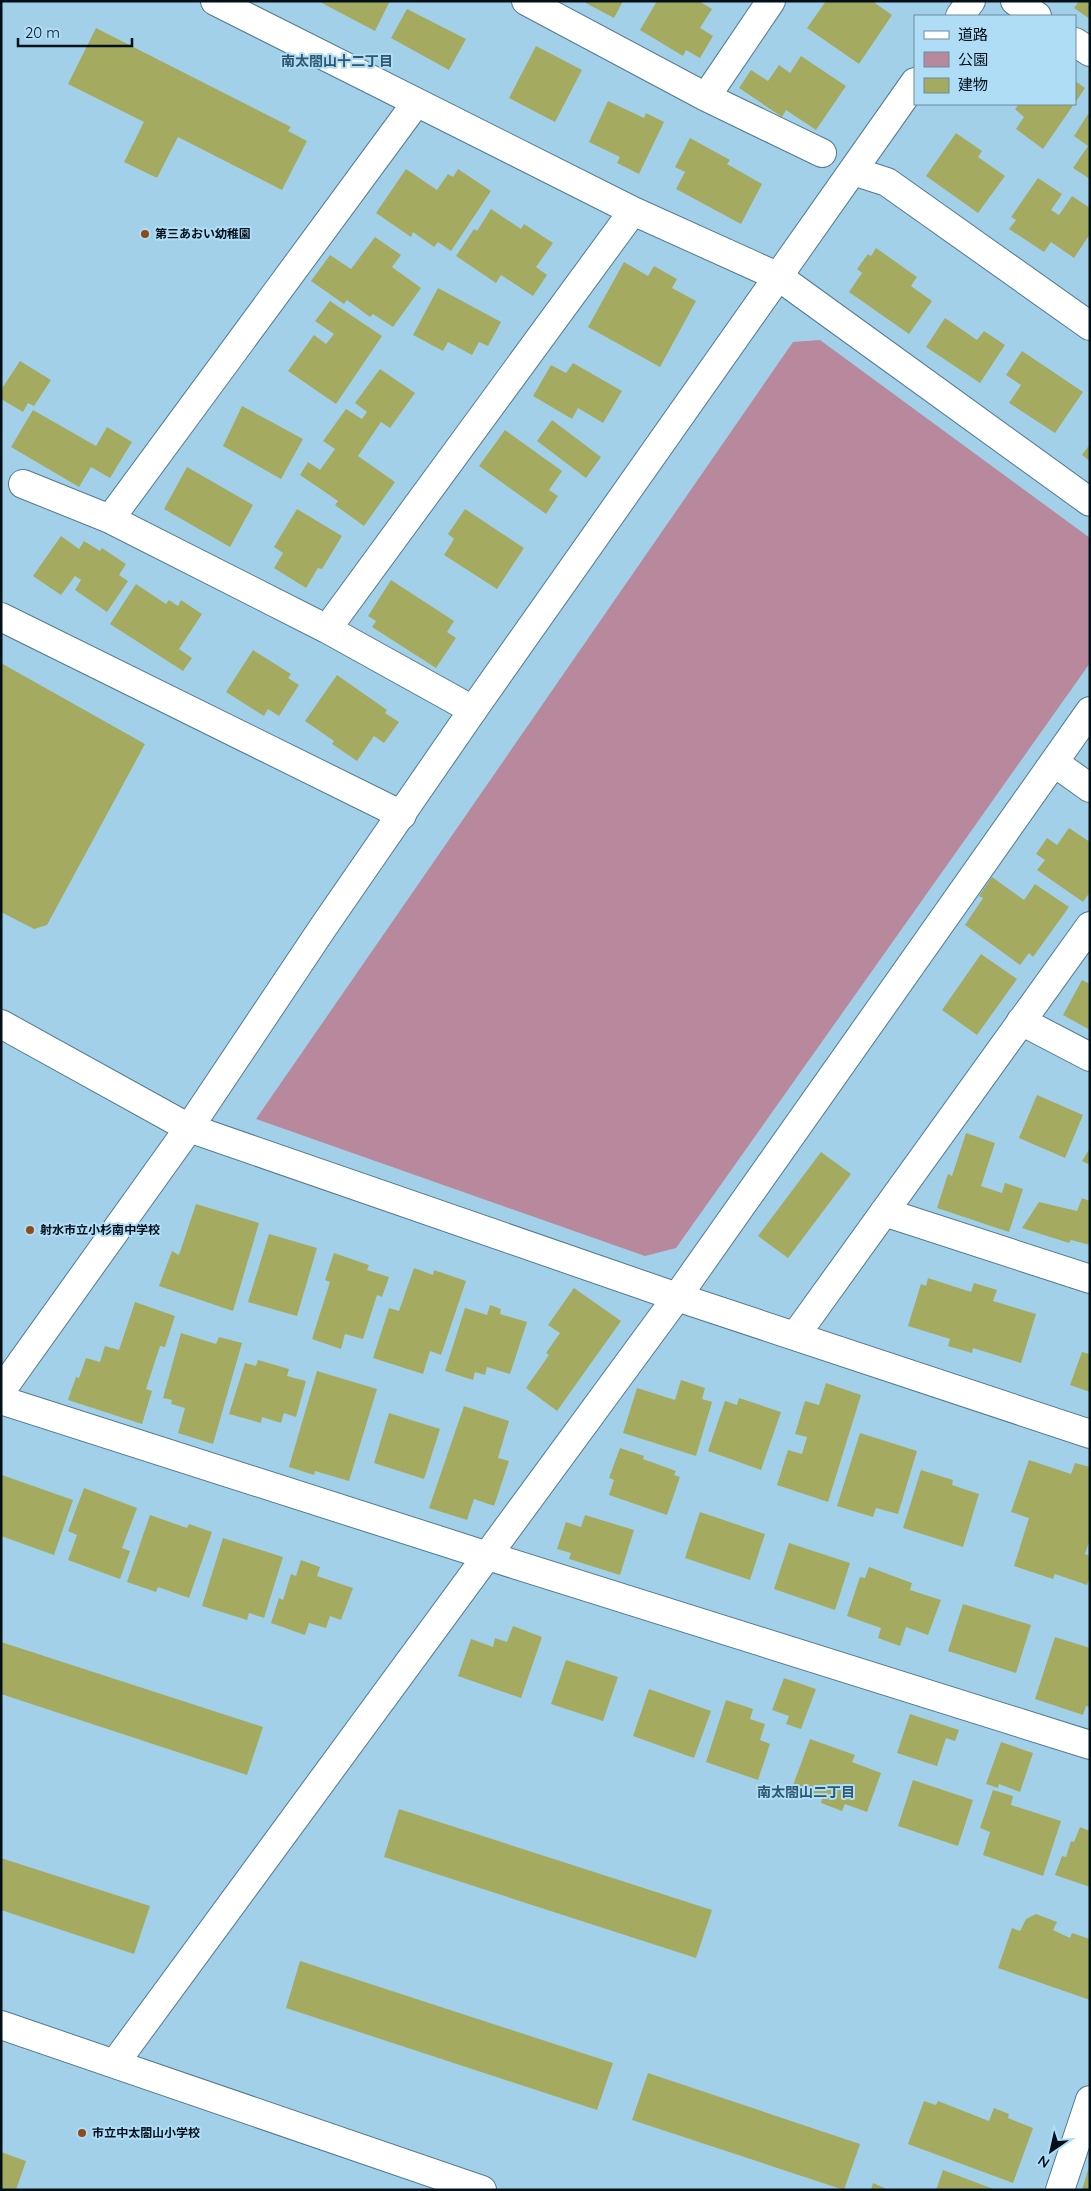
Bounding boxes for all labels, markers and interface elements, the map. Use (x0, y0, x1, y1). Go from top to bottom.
scale bar (18, 15, 131, 47)
legend (914, 15, 1076, 105)
text: 20 m (25, 23, 60, 42)
text: 道路 (958, 25, 988, 44)
text: 公園 (958, 50, 988, 69)
district label: 南太閤山十二丁目 (281, 52, 393, 70)
text: 建物 (958, 75, 988, 94)
place label: 第三あおい幼稚園 (155, 226, 251, 241)
marker: 第三あおい幼稚園 (139, 228, 151, 240)
place label: 射水市立小杉南中学校 (40, 1222, 160, 1237)
marker: 射水市立小杉南中学校 (24, 1224, 36, 1236)
district label: 南太閤山二丁目 (757, 1783, 855, 1801)
place label: 市立中太閤山小学校 (92, 2125, 200, 2140)
north arrow (1026, 2126, 1076, 2176)
marker: 市立中太閤山小学校 (76, 2127, 88, 2139)
text: N (1034, 2151, 1053, 2172)

